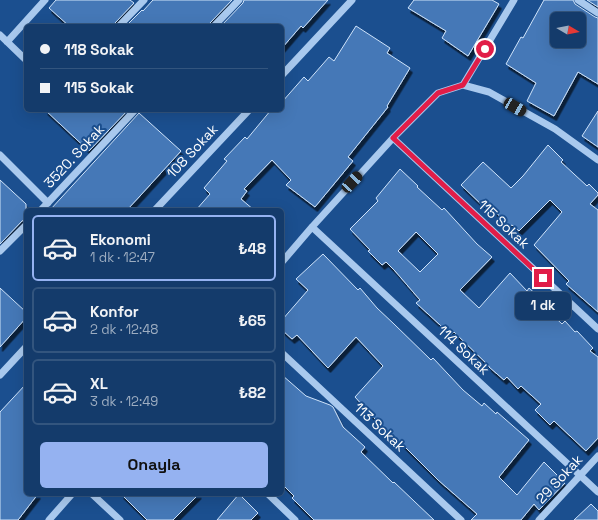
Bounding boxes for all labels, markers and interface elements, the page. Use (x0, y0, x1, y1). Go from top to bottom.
north arrow (550, 12, 586, 48)
map controls (550, 12, 586, 48)
text: 118 Sokak (64, 40, 134, 59)
route start (476, 40, 494, 58)
text: 115 Sokak (64, 78, 134, 97)
car (502, 96, 528, 118)
street label: 3520. Sokak (40, 120, 108, 192)
street label: 108 Sokak (162, 120, 222, 182)
car (339, 169, 365, 195)
street label: 115 Sokak (475, 196, 534, 253)
icon: car (42, 230, 78, 266)
text: Ekonomi (90, 230, 151, 249)
text: ₺48 (238, 239, 266, 258)
text: 1 dk · 12:47 (90, 249, 155, 266)
route end (534, 269, 552, 287)
callout: 1 dk (515, 292, 571, 320)
text: 1 dk (531, 297, 555, 314)
icon: car (42, 302, 78, 338)
text: Konfor (90, 302, 139, 321)
text: ₺65 (238, 311, 266, 330)
text: 2 dk · 12:48 (90, 321, 158, 338)
street label: 114 Sokak (434, 322, 494, 379)
icon: car (42, 374, 78, 410)
text: XL (90, 374, 108, 393)
text: ₺82 (239, 383, 266, 402)
text: 3 dk · 12:49 (90, 393, 158, 410)
street label: 113 Sokak (350, 399, 410, 456)
button: Onayla (40, 442, 268, 488)
street label: 29 Sokak (532, 450, 587, 507)

